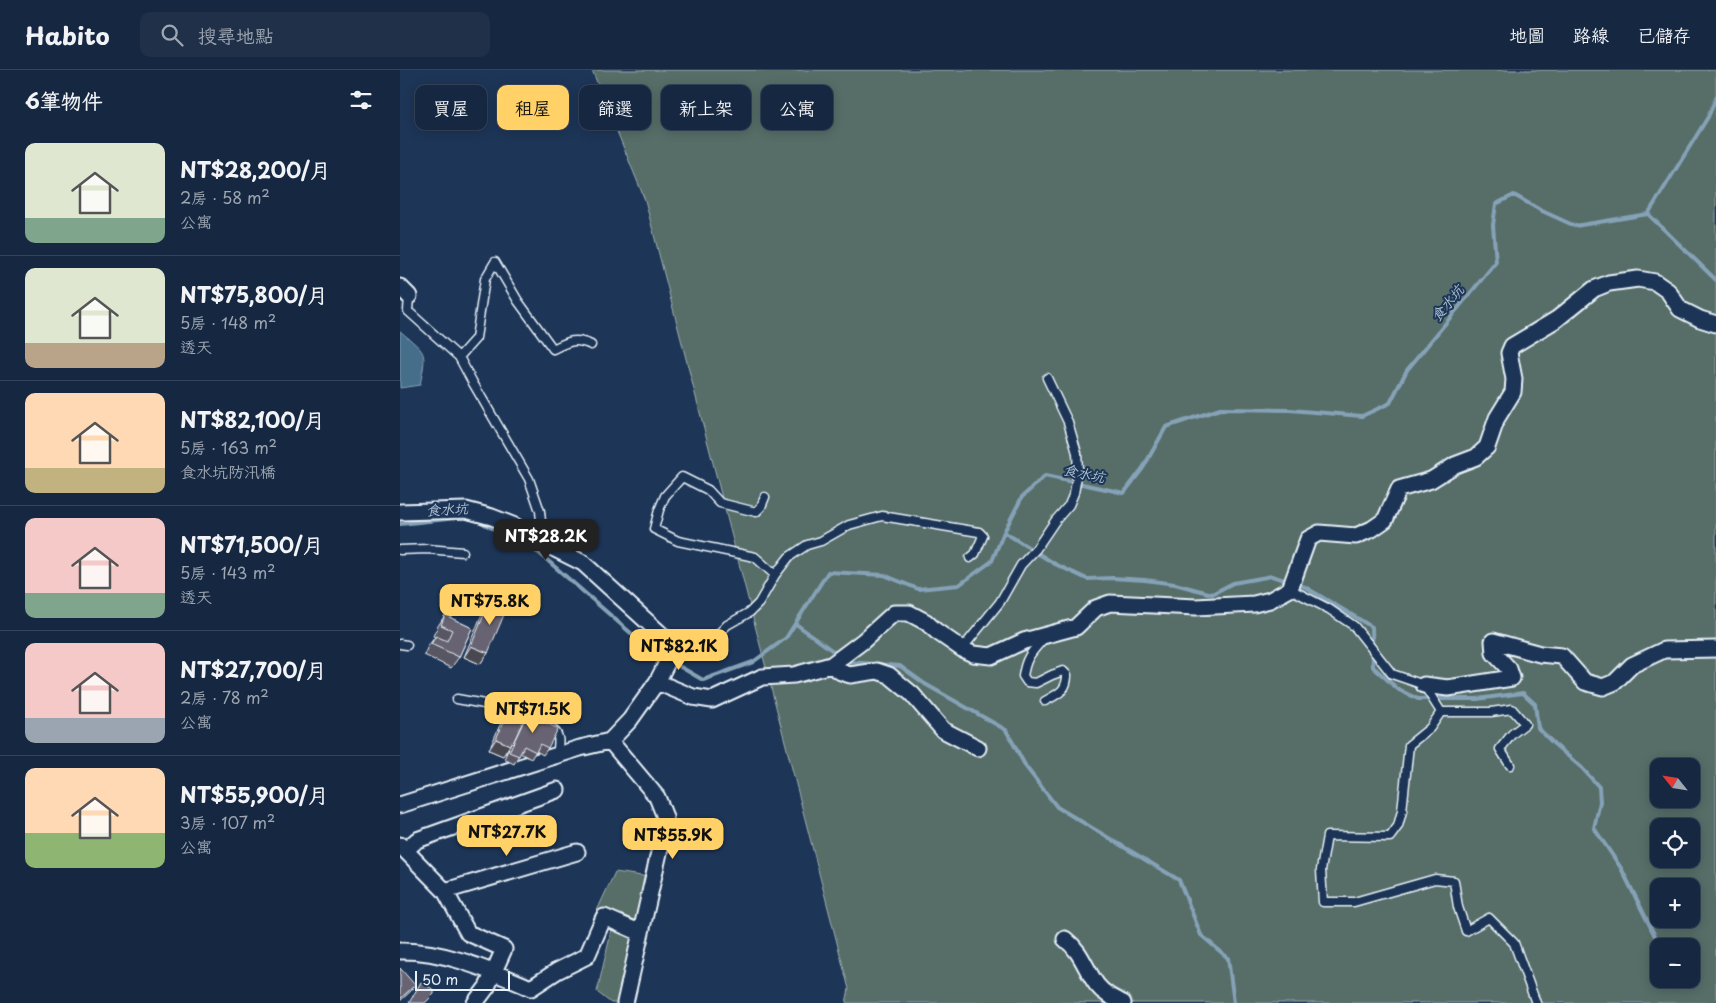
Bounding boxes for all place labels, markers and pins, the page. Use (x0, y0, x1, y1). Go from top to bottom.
pin: NT$28.2K (494, 518, 598, 561)
pin: NT$75.8K (438, 584, 542, 626)
pin: NT$82.1K (627, 628, 731, 671)
pin: NT$71.5K (481, 692, 585, 734)
pin: NT$27.7K (455, 814, 559, 857)
pin: NT$55.9K (621, 818, 725, 860)

